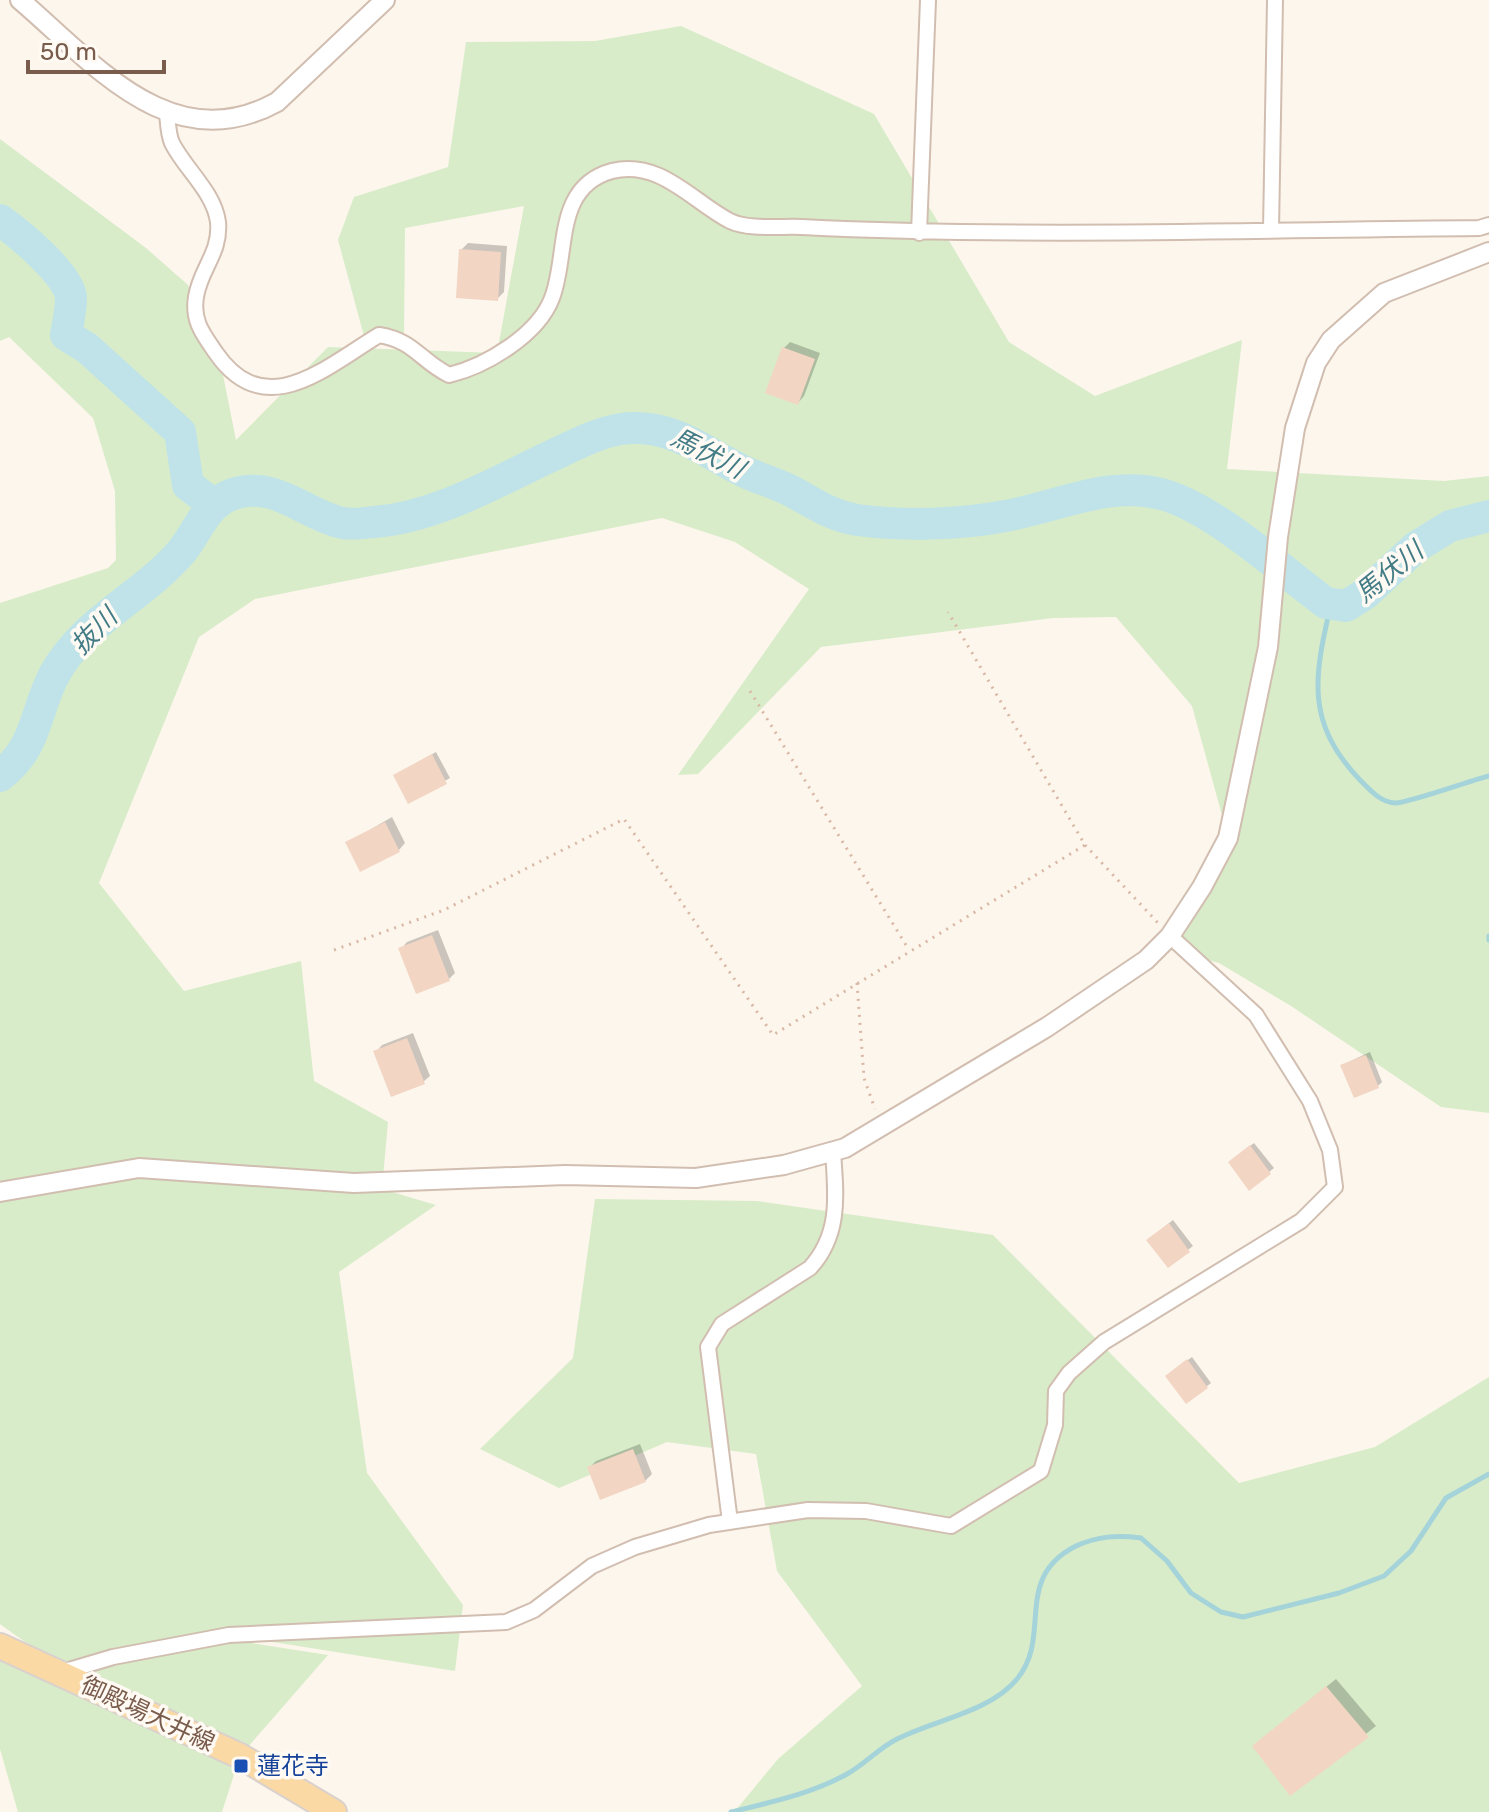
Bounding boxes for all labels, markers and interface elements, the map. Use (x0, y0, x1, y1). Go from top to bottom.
scale bar (28, 24, 164, 74)
text: 50 m (40, 38, 97, 66)
water label: 馬伏川 (666, 422, 752, 486)
water label: 馬伏川 (1349, 534, 1432, 609)
water label: 抜川 (65, 600, 126, 661)
street label: 御殿場大井線 (77, 1671, 219, 1757)
place label: 蓮花寺 (257, 1752, 329, 1780)
marker: 蓮花寺 (232, 1757, 250, 1775)

